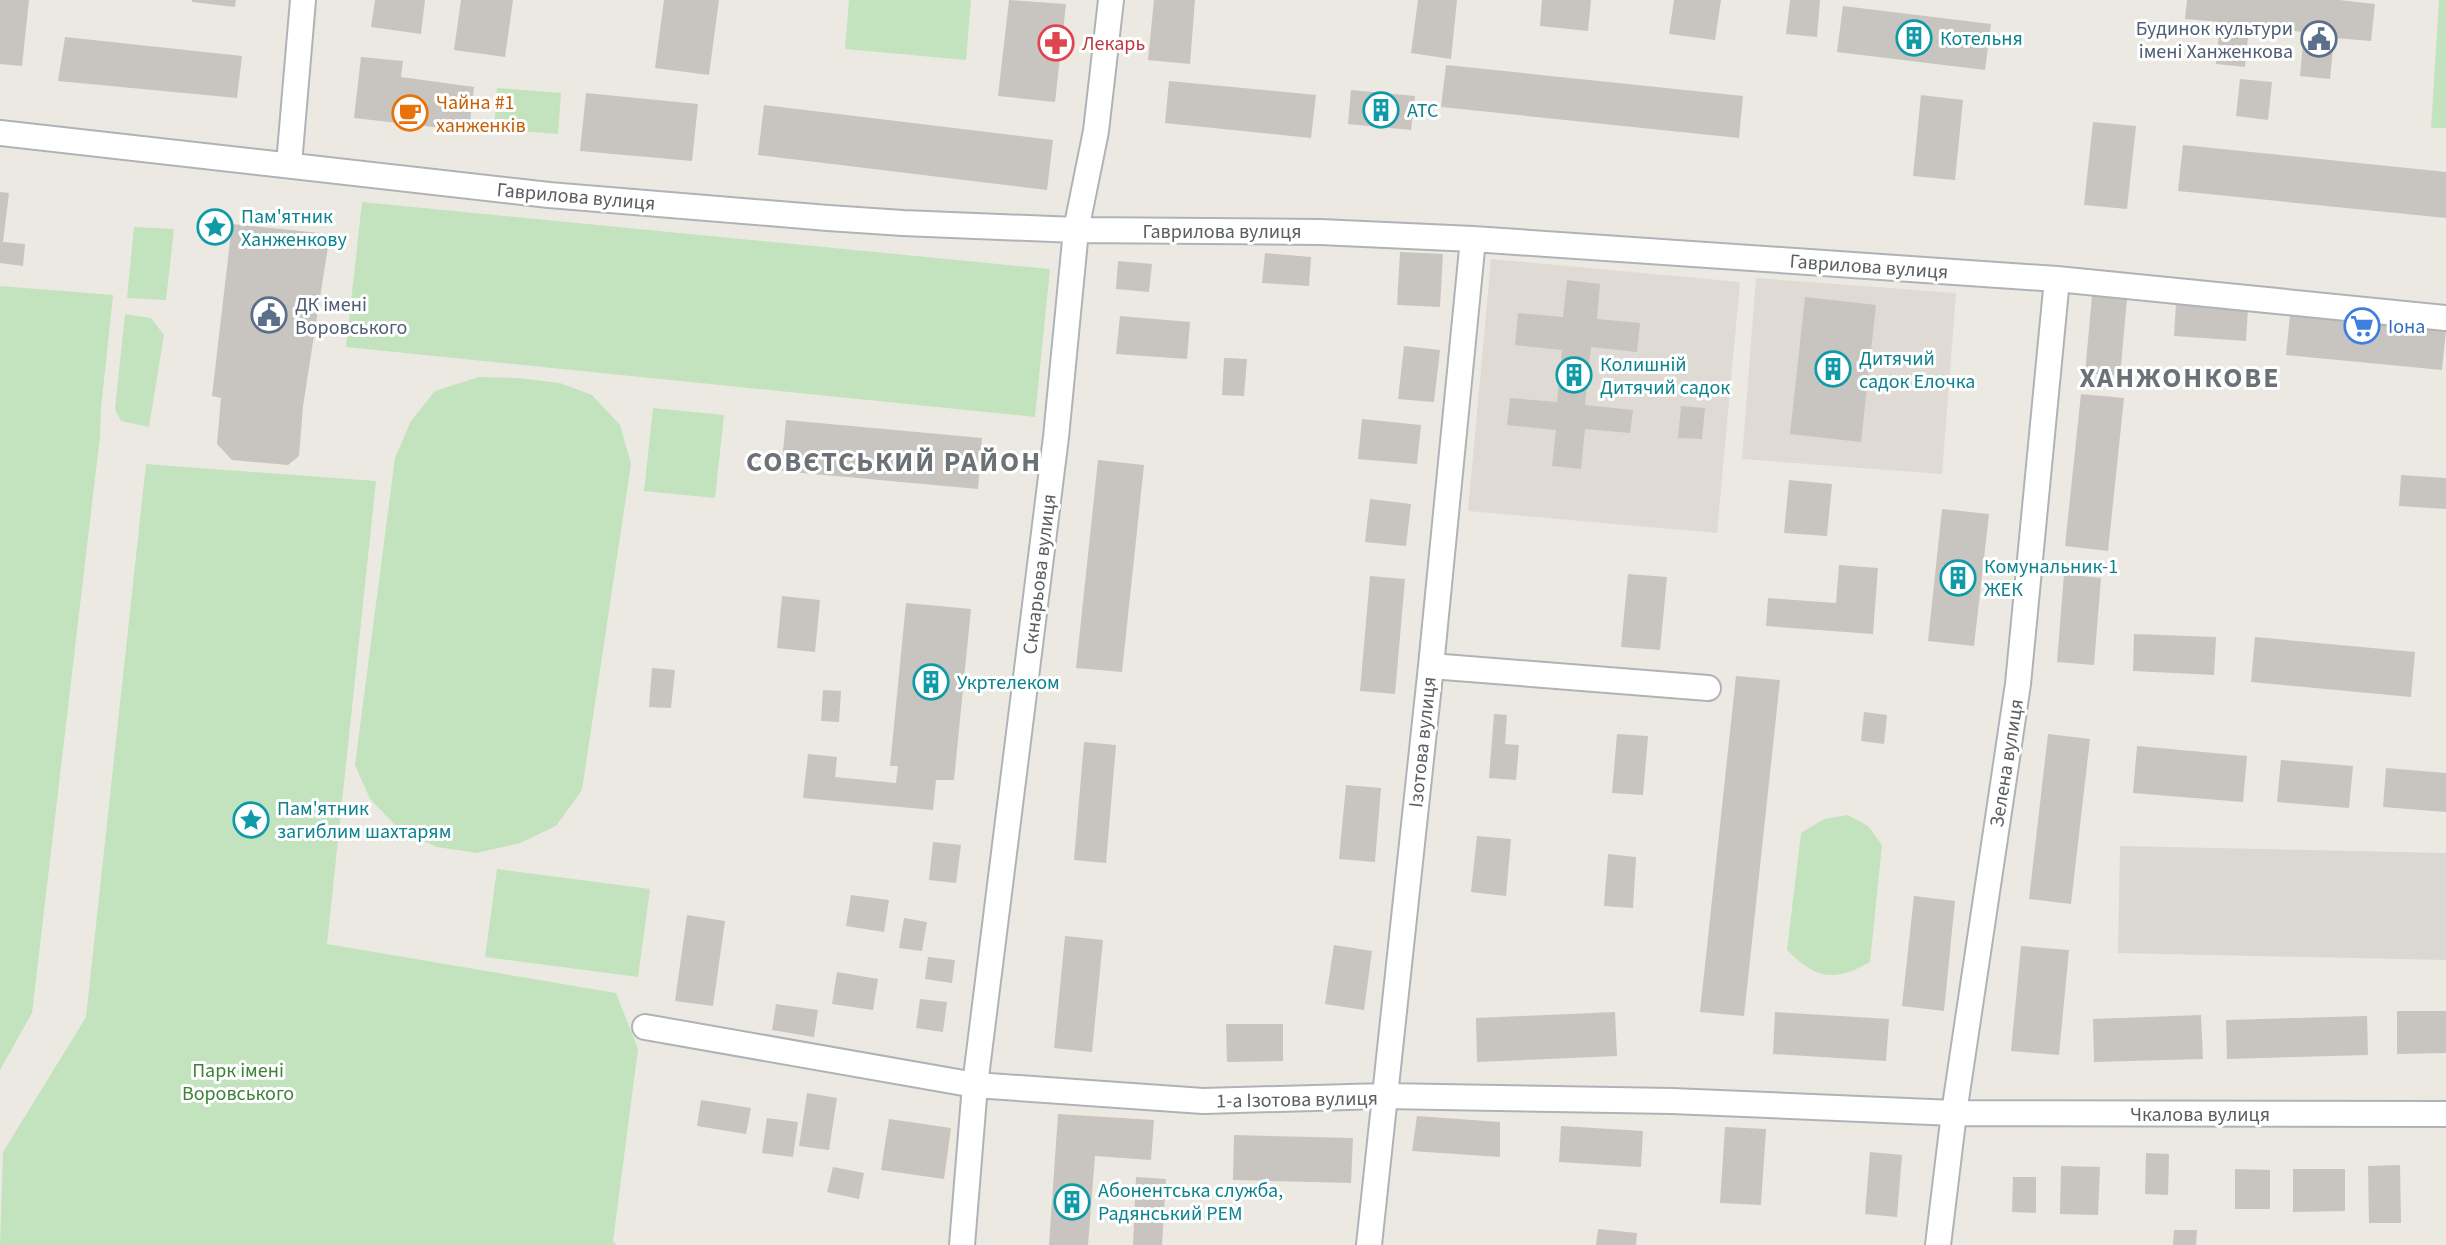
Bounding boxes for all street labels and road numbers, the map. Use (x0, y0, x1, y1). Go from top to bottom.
street label: Гаврилова вулиця (495, 176, 656, 218)
street label: Гаврилова вулиця (1142, 218, 1302, 246)
street label: Гаврилова вулиця (1789, 247, 1949, 287)
street label: Скнарьова вулиця (1016, 492, 1064, 656)
street label: Ізотова вулиця (1402, 675, 1444, 809)
street label: Зелена вулиця (1983, 697, 2031, 829)
street label: 1-а Ізотова вулиця (1216, 1085, 1378, 1115)
street label: Чкалова вулиця (2130, 1101, 2270, 1129)

